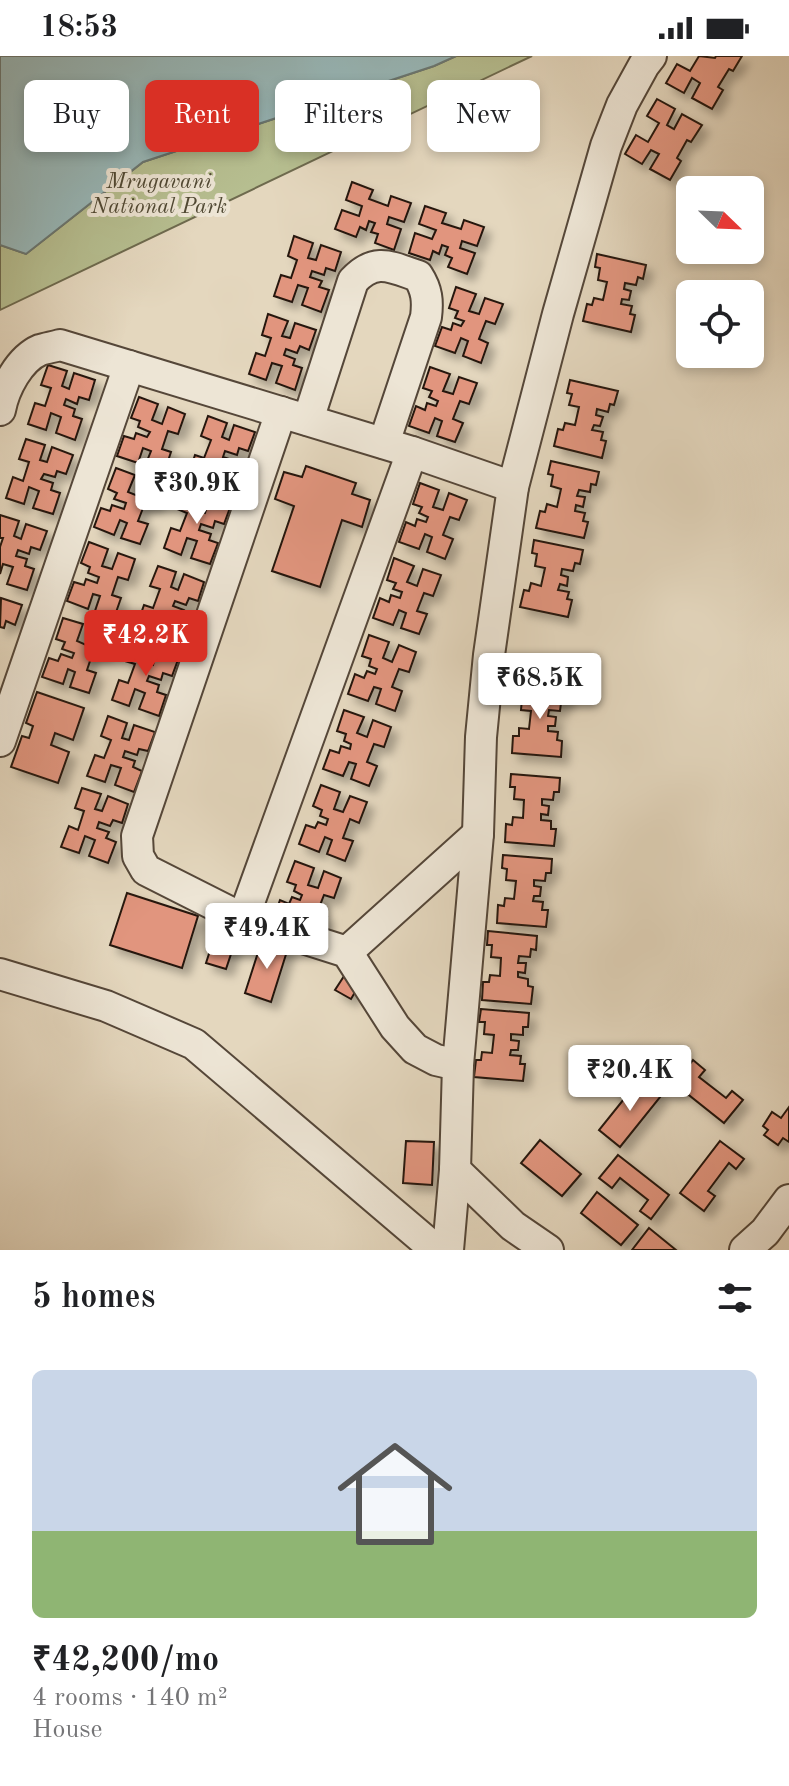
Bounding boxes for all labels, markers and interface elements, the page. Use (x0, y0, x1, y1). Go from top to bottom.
text: 18:53 (40, 13, 118, 43)
chip: Buy (24, 80, 129, 152)
chip: Rent (145, 80, 259, 152)
chip: Filters (275, 80, 411, 152)
chip: New (427, 80, 540, 152)
park label: Mrugavani National Park (90, 171, 227, 218)
north arrow (676, 176, 764, 264)
map controls (676, 176, 764, 368)
button: locate (676, 280, 764, 368)
pin: ₹30.9K (132, 458, 262, 526)
text: ₹30.9K (153, 471, 241, 497)
pin: ₹42.2K (81, 610, 211, 678)
text: ₹42.2K (102, 623, 190, 649)
pin: ₹68.5K (475, 653, 605, 721)
text: ₹68.5K (496, 666, 584, 692)
pin: ₹49.4K (202, 903, 332, 971)
text: ₹49.4K (223, 916, 311, 942)
pin: ₹20.4K (565, 1045, 695, 1113)
text: ₹20.4K (586, 1058, 674, 1084)
icon: filters (713, 1276, 757, 1320)
text: 5 homes (32, 1281, 155, 1315)
icon: home (323, 1422, 467, 1566)
text: ₹42,200/mo (32, 1644, 219, 1678)
text: 4 rooms · 140 m² (32, 1685, 228, 1711)
text: House (32, 1717, 103, 1743)

